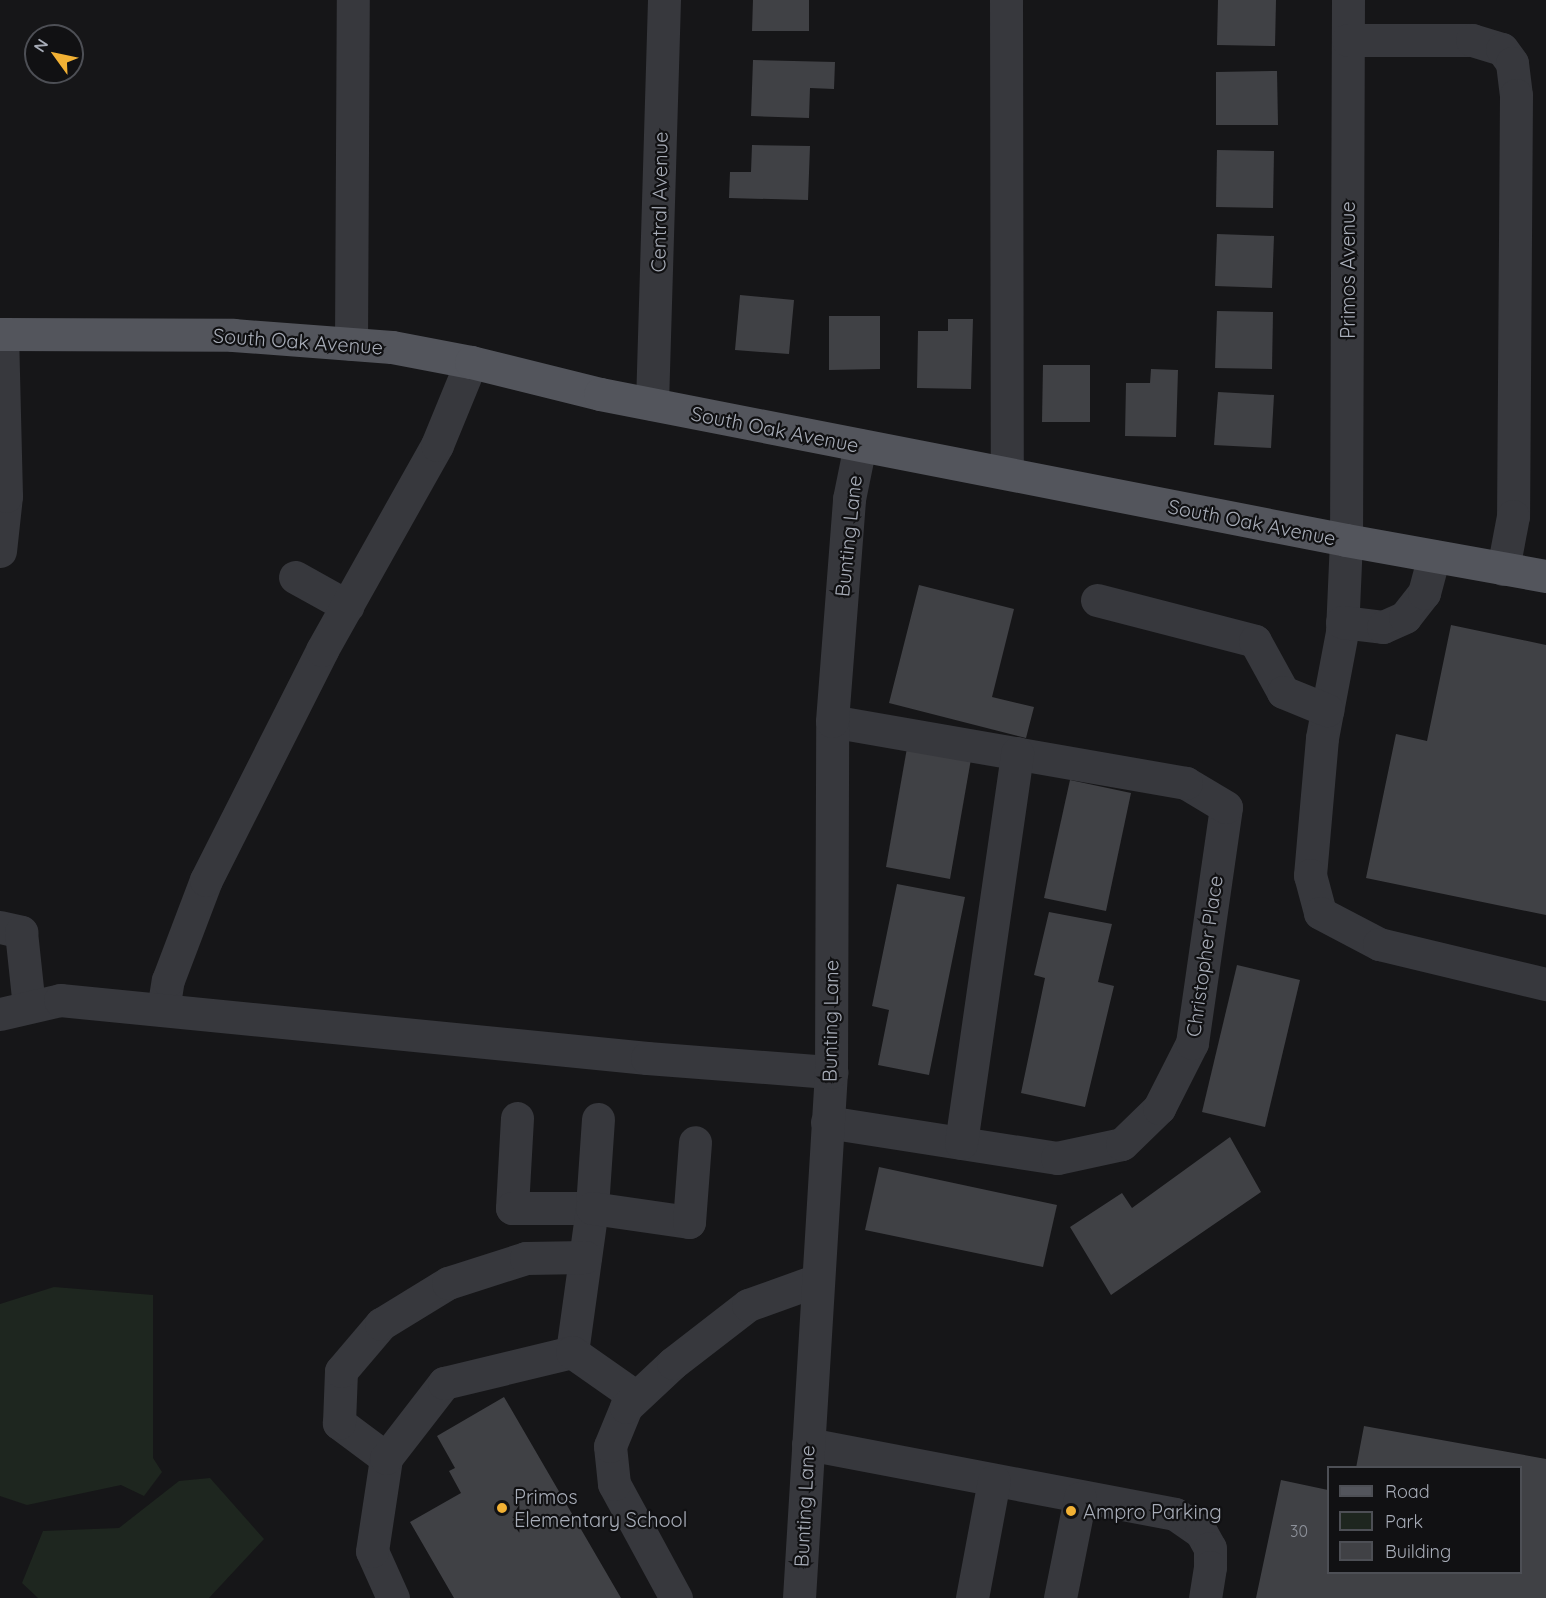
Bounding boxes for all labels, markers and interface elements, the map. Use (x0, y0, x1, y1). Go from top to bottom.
north arrow (24, 24, 84, 84)
text: N (29, 35, 52, 56)
street label: Central Avenue (646, 131, 672, 273)
street label: Primos Avenue (1335, 201, 1359, 339)
street label: South Oak Avenue (212, 323, 384, 359)
street label: South Oak Avenue (689, 401, 861, 457)
street label: Bunting Lane (830, 474, 866, 598)
street label: South Oak Avenue (1166, 494, 1338, 550)
street label: Christopher Place (1181, 874, 1227, 1038)
street label: Bunting Lane (817, 960, 843, 1082)
street label: Bunting Lane (789, 1444, 819, 1568)
legend (1327, 1466, 1522, 1574)
text: Road (1385, 1480, 1430, 1503)
place label: Primos Elementary School (514, 1484, 687, 1531)
place label: Ampro Parking (1083, 1499, 1222, 1523)
marker: Primos Elementary School (495, 1501, 509, 1515)
marker: Ampro Parking (1064, 1504, 1078, 1518)
text: Park (1385, 1510, 1423, 1533)
house number: 30 (1290, 1521, 1308, 1541)
text: Building (1385, 1540, 1451, 1563)

